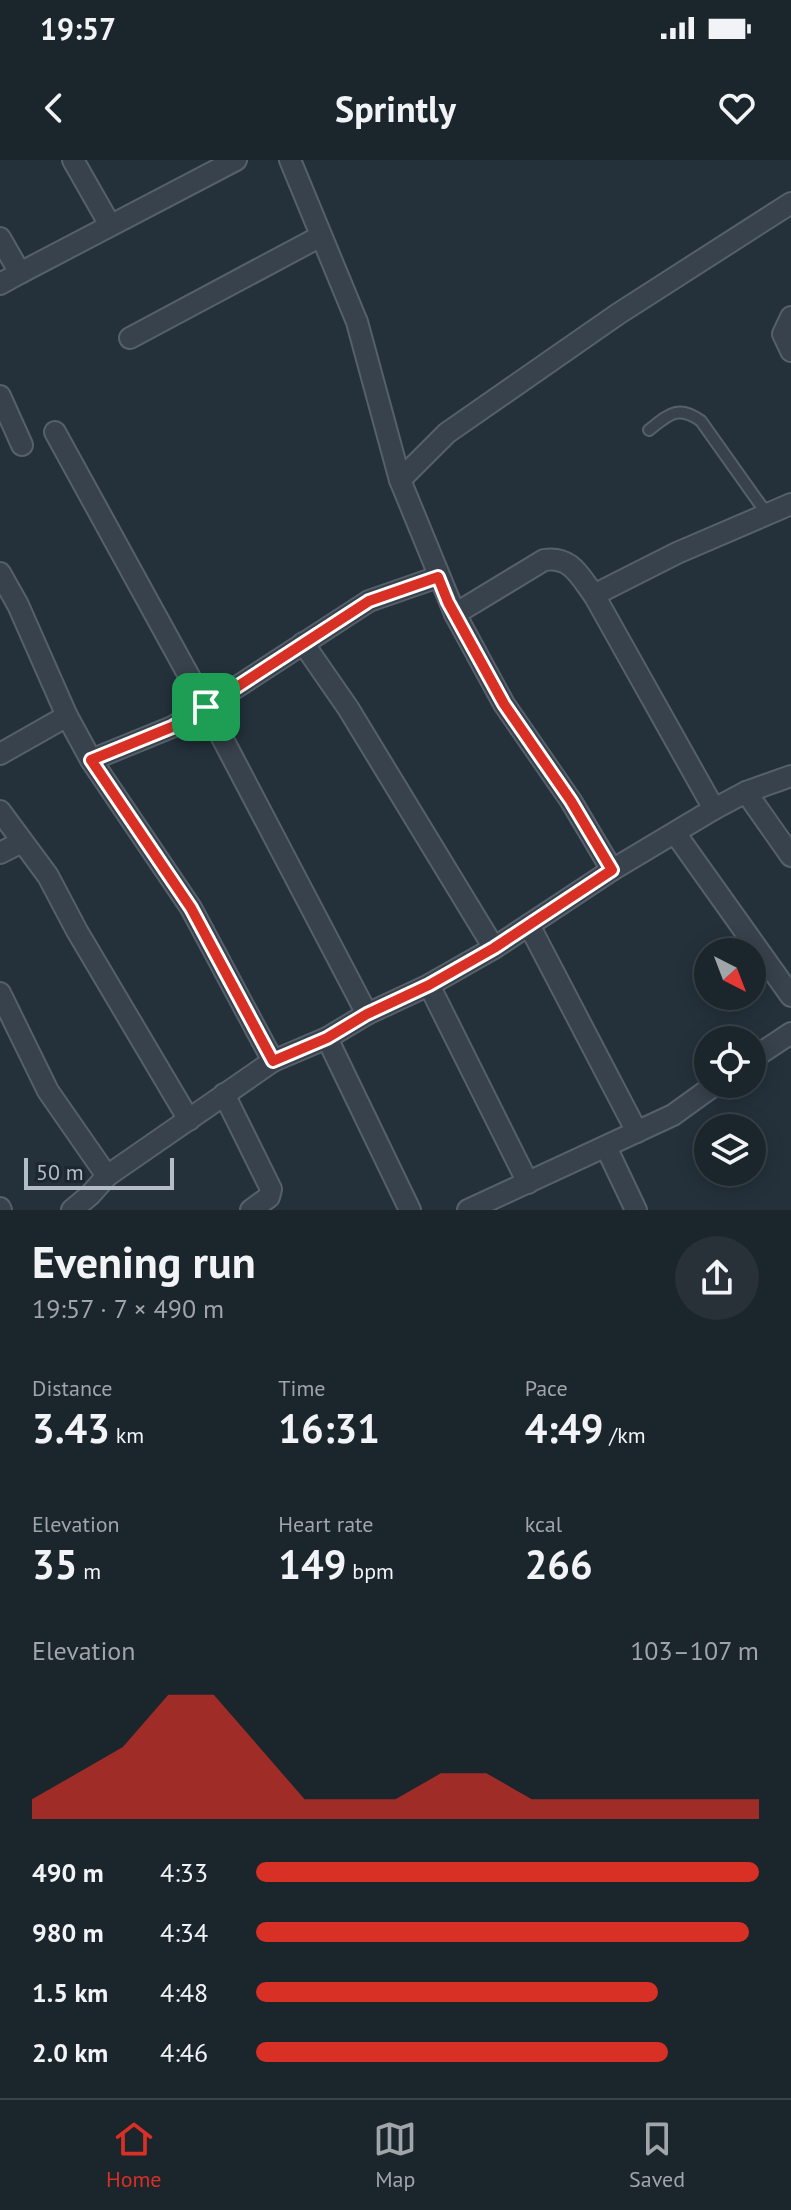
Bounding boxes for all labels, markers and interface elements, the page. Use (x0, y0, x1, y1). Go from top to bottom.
text: 19:57 (40, 9, 116, 48)
text: Sprintly (335, 85, 456, 132)
icon: back (32, 86, 76, 130)
icon: heart (715, 86, 759, 130)
pin (172, 673, 240, 741)
icon: arrive (184, 685, 228, 729)
north arrow (694, 938, 766, 1010)
map controls (694, 938, 766, 1186)
button: locate (694, 1026, 766, 1098)
button: layers (694, 1114, 766, 1186)
scale bar (24, 1154, 174, 1190)
text: 50 m (36, 1158, 84, 1186)
text: Evening run (32, 1233, 256, 1290)
button: share (675, 1236, 759, 1320)
text: 19:57 · 7 × 490 m (32, 1292, 224, 1325)
text: Distance (32, 1374, 113, 1402)
text: Time (278, 1374, 325, 1402)
text: Pace (525, 1374, 568, 1402)
text: 3.43 (32, 1402, 110, 1454)
text: 16:31 (278, 1402, 380, 1454)
text: 4:49 (525, 1402, 603, 1454)
text: km (110, 1421, 144, 1449)
text: /km (603, 1421, 646, 1449)
text: Elevation (32, 1510, 120, 1538)
text: Heart rate (278, 1510, 373, 1538)
text: kcal (525, 1510, 562, 1538)
text: 35 (32, 1538, 77, 1590)
text: 149 (278, 1538, 346, 1590)
text: 266 (525, 1538, 593, 1590)
text: m (77, 1557, 101, 1585)
text: bpm (346, 1557, 394, 1585)
text: Elevation (32, 1634, 136, 1667)
text: 103–107 m (630, 1634, 759, 1667)
text: 490 m (32, 1856, 104, 1889)
text: 4:33 (160, 1856, 208, 1889)
text: 980 m (32, 1916, 104, 1949)
text: 4:34 (160, 1916, 208, 1949)
text: 1.5 km (32, 1976, 108, 2009)
text: 4:48 (160, 1976, 208, 2009)
text: 2.0 km (32, 2036, 108, 2069)
text: 4:46 (160, 2036, 208, 2069)
tab: Home (106, 2117, 162, 2193)
tab: Map (373, 2117, 417, 2193)
tab: Saved (629, 2117, 685, 2193)

